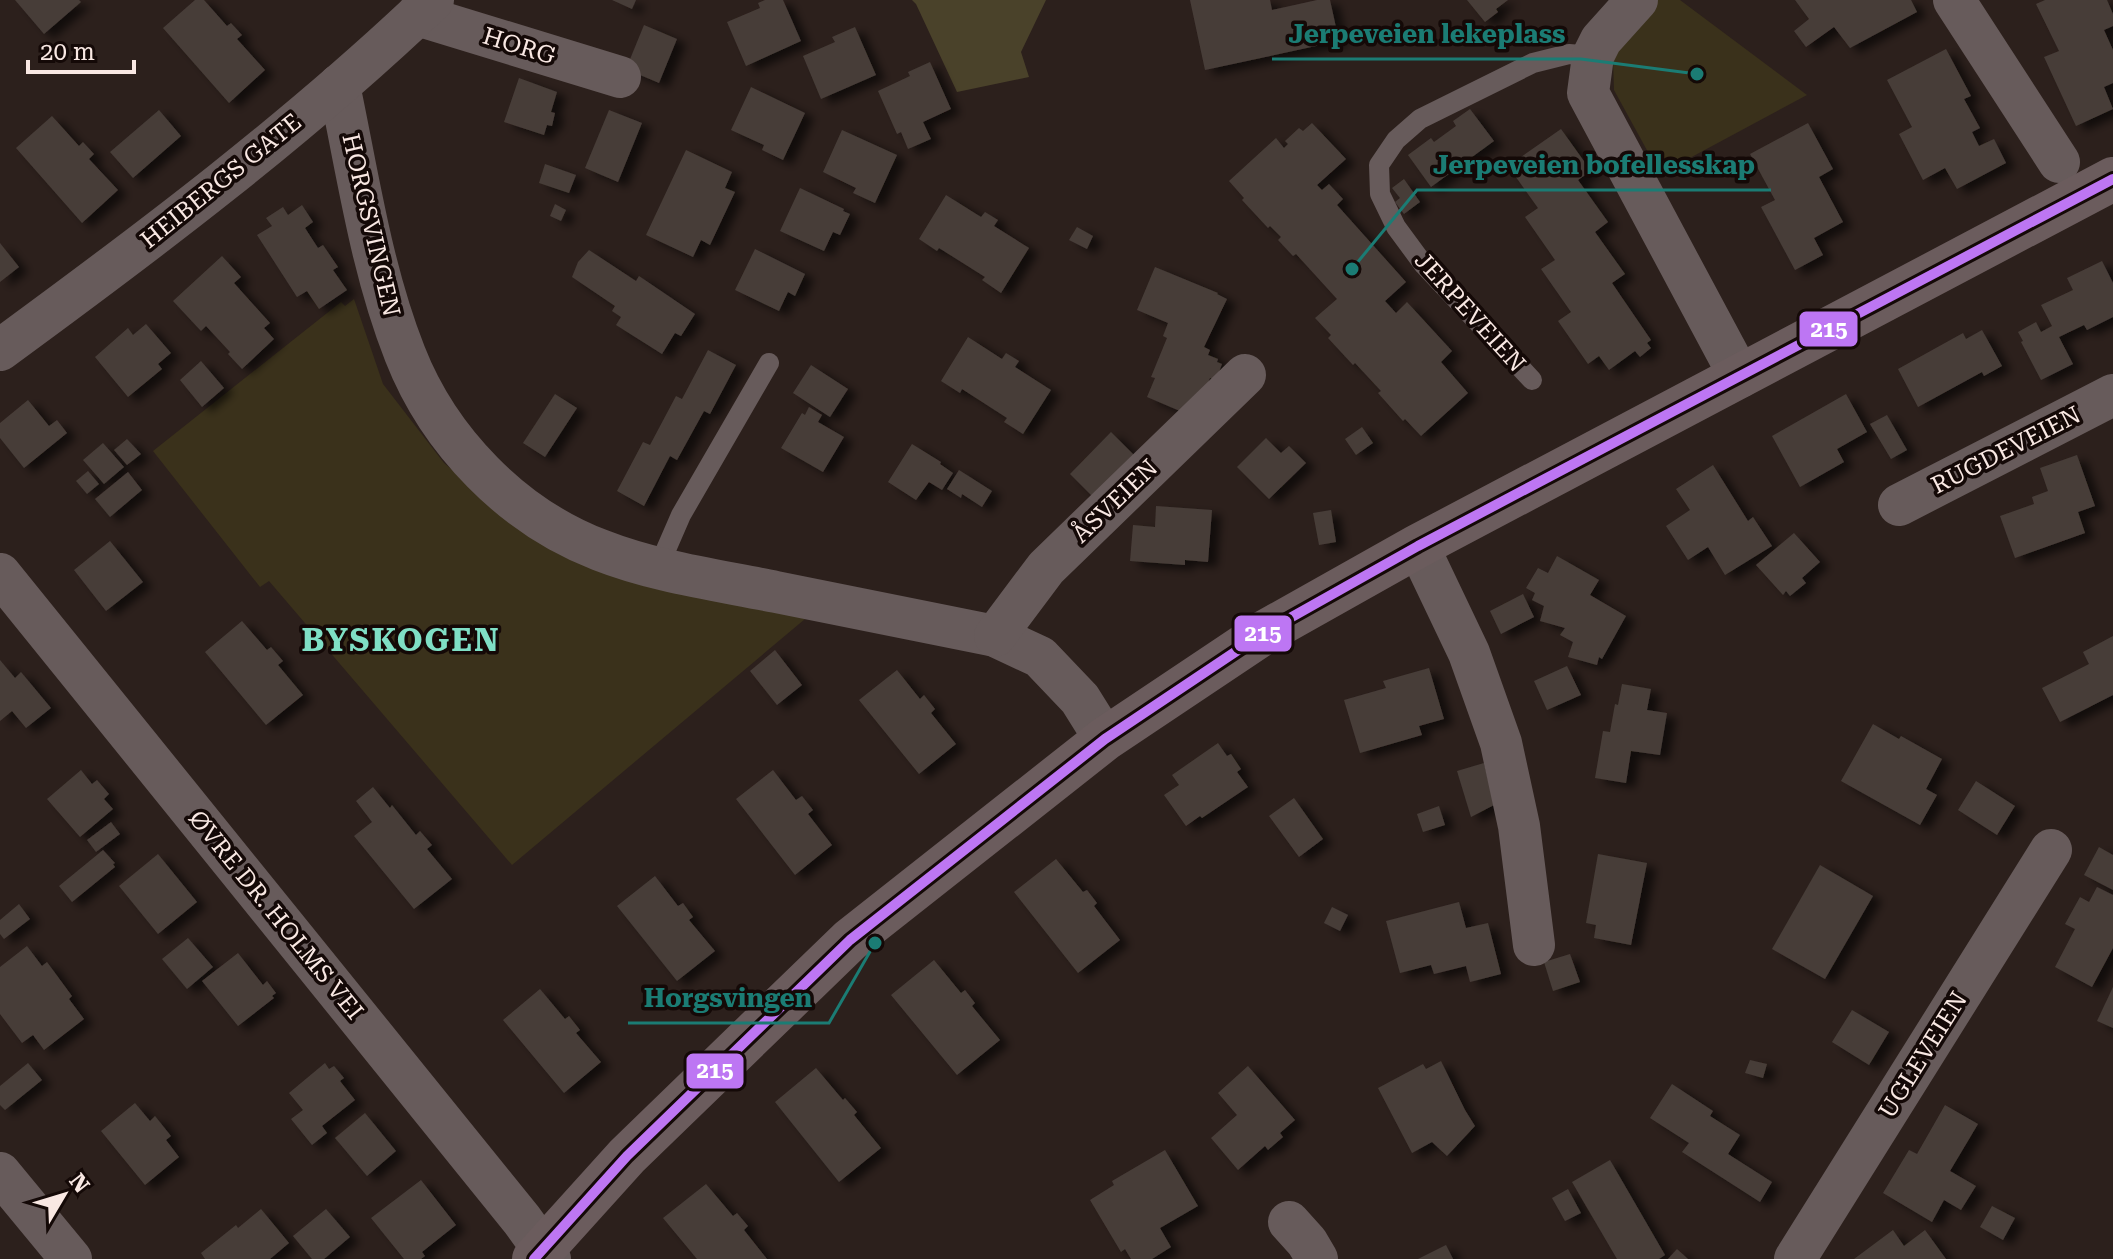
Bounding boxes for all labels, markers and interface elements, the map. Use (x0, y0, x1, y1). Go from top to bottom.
callout: Jerpeveien lekeplass (1272, 9, 1581, 59)
text: Jerpeveien lekeplass (1289, 19, 1565, 49)
street label: HORG (479, 22, 559, 70)
scale bar (28, 24, 134, 74)
text: 20 m (40, 38, 95, 66)
street label: HEIBERGS GATE (135, 108, 307, 254)
street label: HORGSVINGEN (336, 131, 406, 319)
callout: Jerpeveien bofellesskap (1417, 140, 1771, 190)
text: Jerpeveien bofellesskap (1433, 150, 1755, 180)
street label: JERPEVEIEN (1409, 246, 1531, 378)
line badge: 215 (1798, 310, 1859, 348)
text: 215 (1811, 317, 1847, 342)
street label: RUGDEVEIEN (1927, 400, 2085, 500)
street label: ÅSVEIEN (1065, 452, 1163, 548)
line badge: 215 (1233, 614, 1293, 653)
district label: BYSKOGEN (301, 621, 501, 659)
text: 215 (1245, 621, 1281, 646)
street label: ØVRE DR. HOLMS VEI (183, 805, 369, 1025)
callout: Horgsvingen (628, 973, 829, 1023)
text: Horgsvingen (644, 983, 812, 1013)
street label: UGLEVEIEN (1873, 987, 1973, 1123)
line badge: 215 (685, 1052, 745, 1090)
text: 215 (697, 1058, 733, 1083)
north arrow (24, 1155, 104, 1235)
text: N (64, 1169, 94, 1197)

